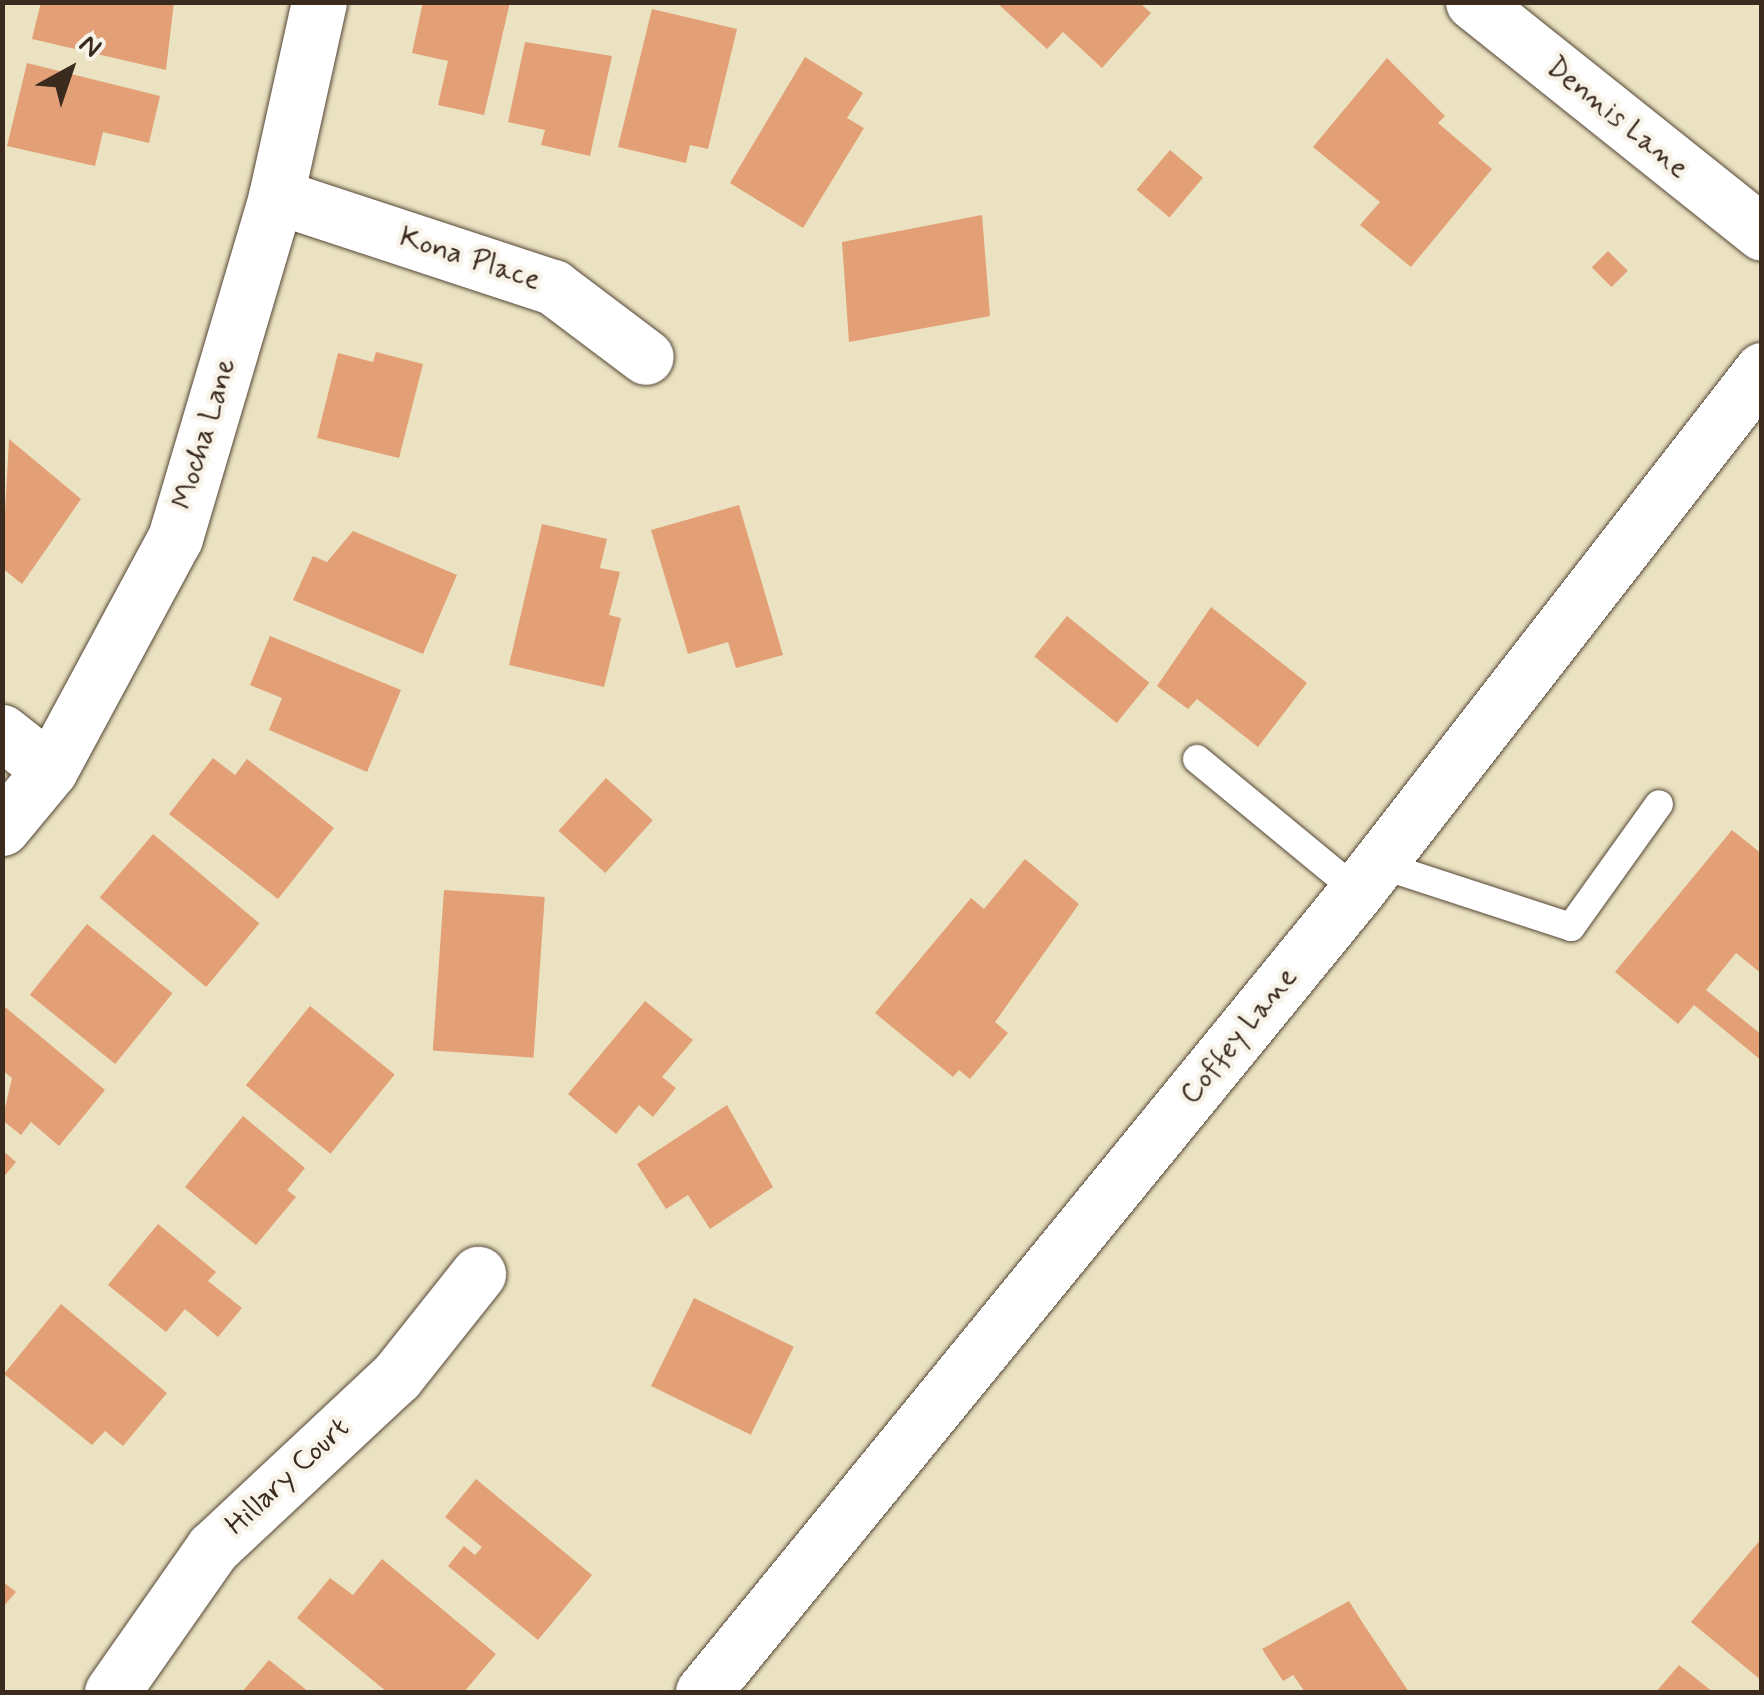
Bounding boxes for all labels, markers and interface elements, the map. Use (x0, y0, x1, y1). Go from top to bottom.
north arrow (20, 20, 120, 120)
text: N (71, 26, 109, 67)
street label: Dennis Lane (1541, 52, 1693, 184)
street label: Kona Place (398, 220, 542, 298)
street label: Mocha Lane (165, 354, 245, 514)
street label: Coffey Lane (1175, 963, 1303, 1109)
street label: Hillary Court (216, 1408, 360, 1546)

